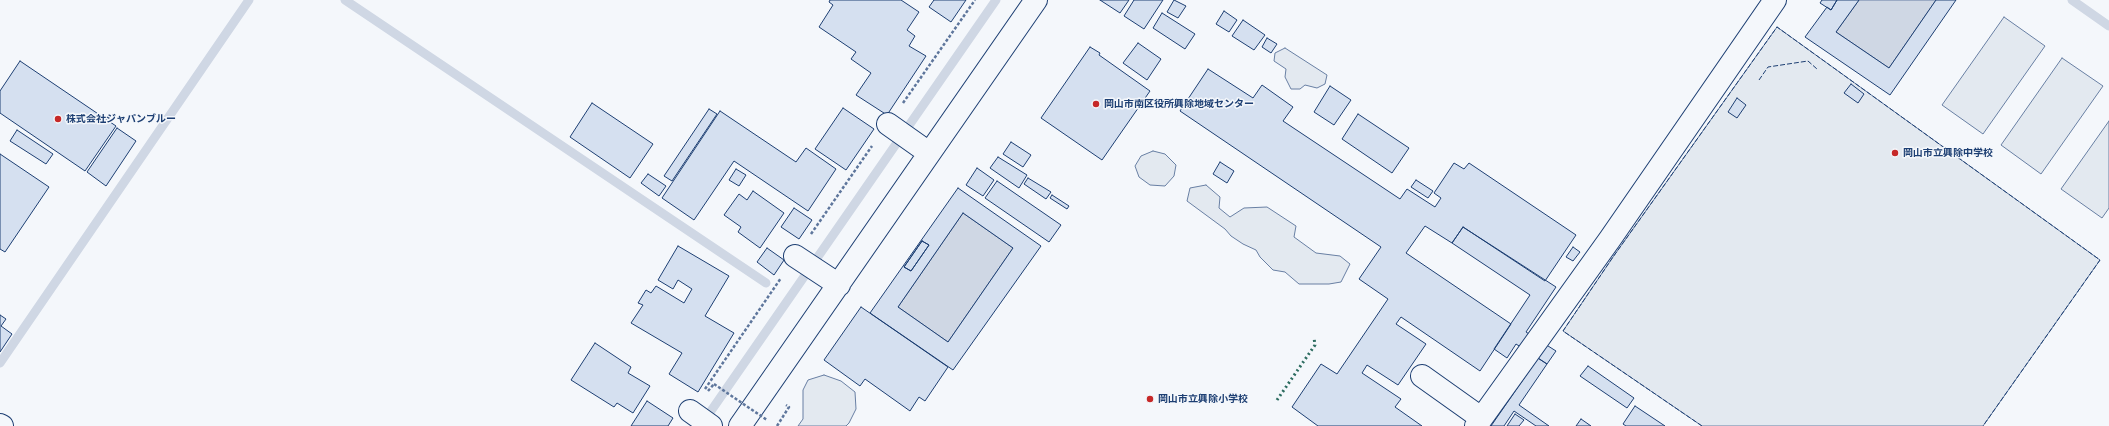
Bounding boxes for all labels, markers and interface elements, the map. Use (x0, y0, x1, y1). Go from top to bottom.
place label: 岡山市南区役所興除地域センター (1104, 98, 1254, 110)
marker: 岡山市南区役所興除地域センター (1091, 99, 1101, 109)
place label: 株式会社ジャパンブルー (66, 113, 176, 125)
marker: 株式会社ジャパンブルー (53, 114, 63, 124)
place label: 岡山市立興除中学校 (1903, 147, 1993, 159)
marker: 岡山市立興除中学校 (1890, 148, 1900, 158)
place label: 岡山市立興除小学校 (1158, 393, 1248, 405)
marker: 岡山市立興除小学校 (1145, 394, 1155, 404)

